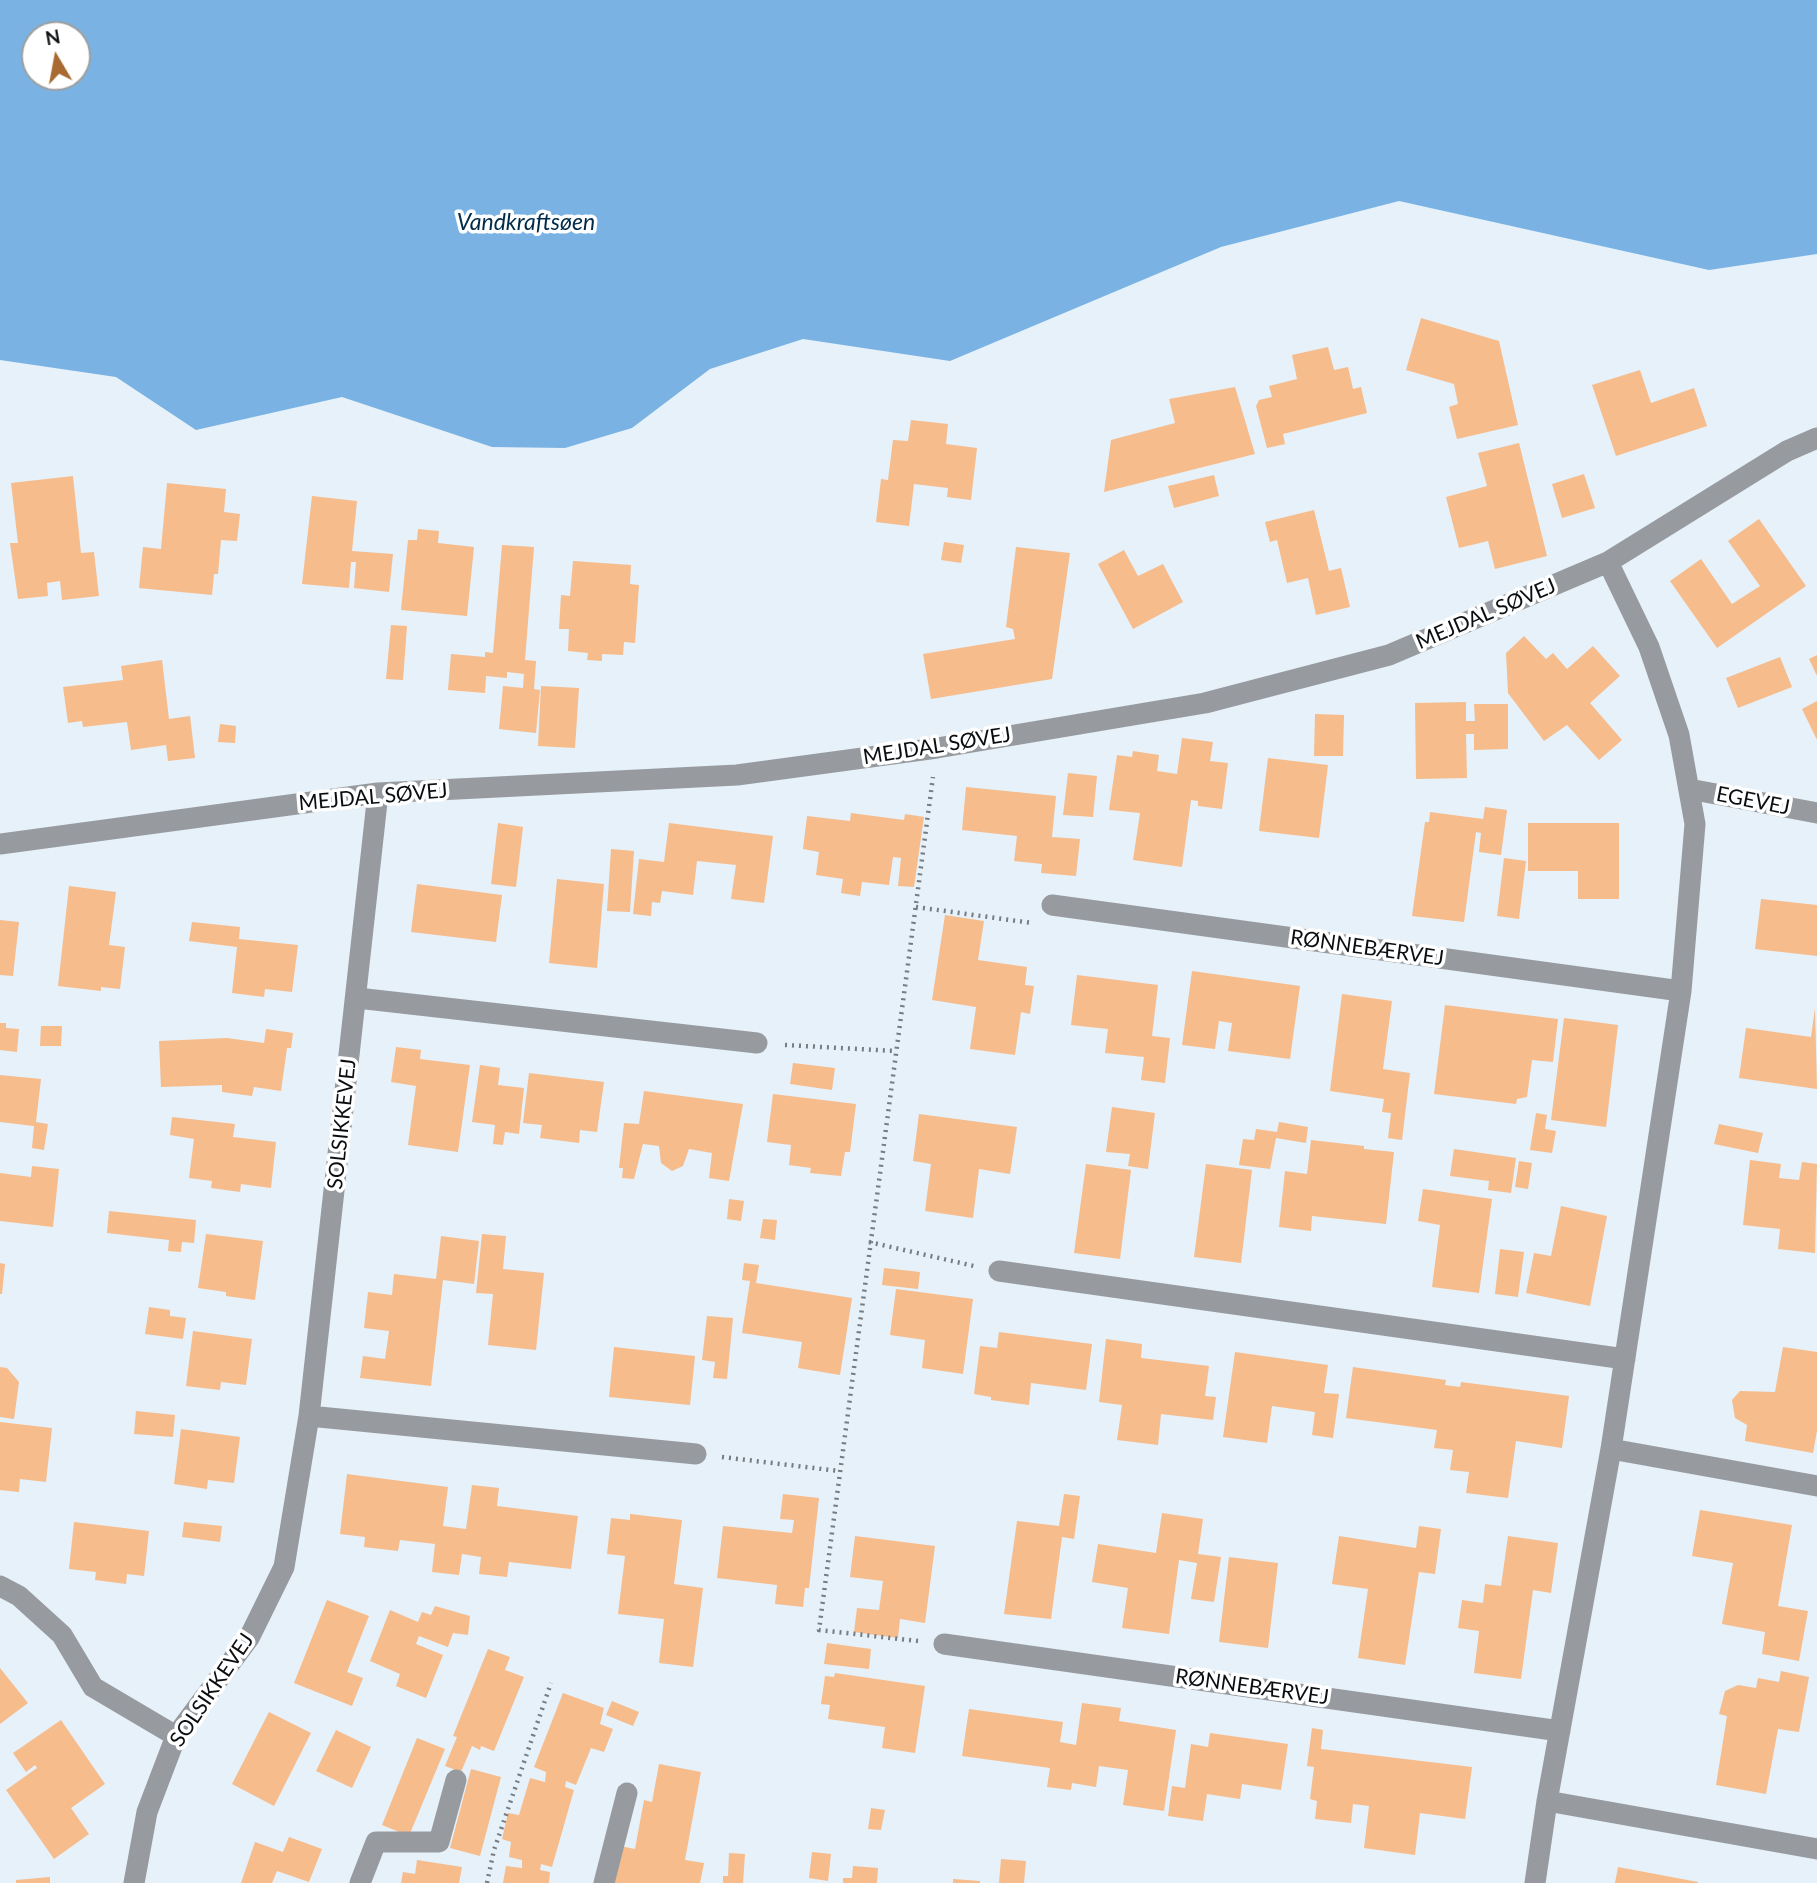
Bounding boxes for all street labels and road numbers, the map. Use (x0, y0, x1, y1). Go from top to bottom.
street label: MEJDAL SØVEJ (1412, 573, 1560, 655)
street label: MEJDAL SØVEJ (861, 722, 1013, 770)
street label: MEJDAL SØVEJ (297, 778, 449, 816)
street label: EGEVEJ (1714, 782, 1792, 820)
street label: RØNNEBÆRVEJ (1289, 925, 1445, 971)
street label: SOLSIKKEVEJ (323, 1057, 361, 1191)
street label: SOLSIKKEVEJ (165, 1628, 259, 1752)
street label: RØNNEBÆRVEJ (1174, 1664, 1330, 1710)

